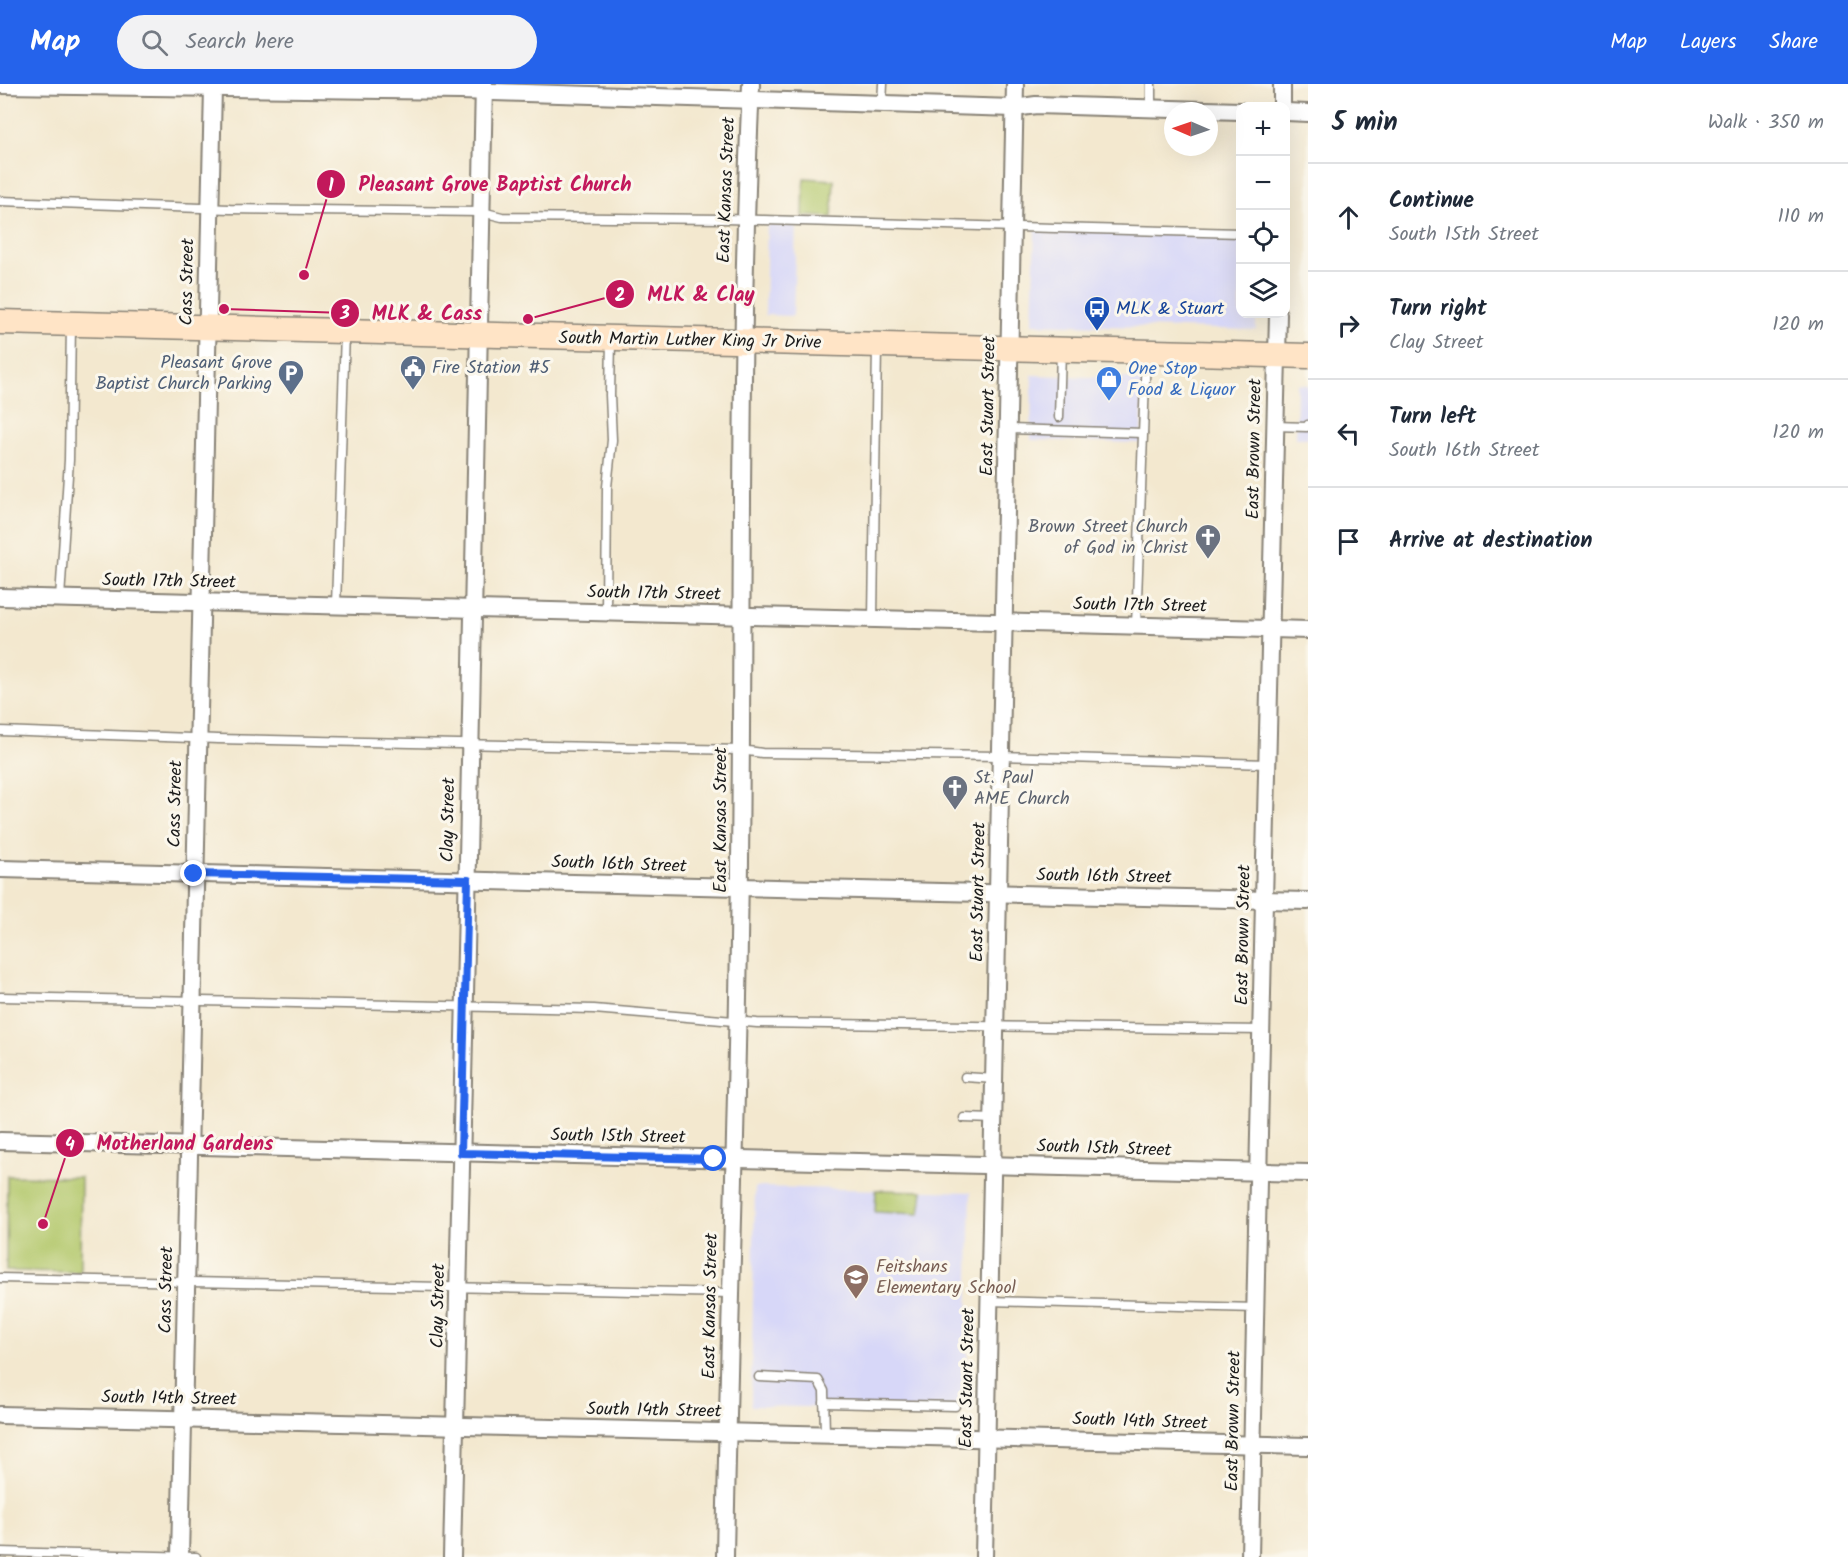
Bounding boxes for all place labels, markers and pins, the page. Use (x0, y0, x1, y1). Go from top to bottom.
callout: Pleasant Grove Baptist Church (316, 165, 644, 203)
callout: MLK & Clay (605, 275, 767, 313)
callout: MLK & Cass (330, 294, 494, 332)
bus stop icon: MLK & Stuart (1082, 294, 1112, 332)
place label: MLK & Stuart (1116, 295, 1225, 324)
place label: Pleasant Grove Baptist Church Parking (95, 349, 272, 399)
public building icon: Fire Station #5 (398, 353, 428, 391)
place label: Fire Station #5 (432, 354, 551, 383)
place label: One Stop Food & Liquor (1128, 355, 1236, 405)
parking icon: Pleasant Grove Baptist Church Parking (276, 358, 306, 396)
shop icon: One Stop Food & Liquor (1094, 364, 1124, 402)
place label: Brown Street Church of God in Christ (1028, 513, 1189, 563)
church icon: Brown Street Church of God in Christ (1193, 522, 1223, 560)
place label: St. Paul AME Church (974, 764, 1070, 814)
church icon: St. Paul AME Church (940, 773, 970, 811)
callout: Motherland Gardens (55, 1124, 286, 1162)
place label: Feitshans Elementary School (876, 1253, 1017, 1303)
school or university icon: Feitshans Elementary School (841, 1262, 871, 1300)

